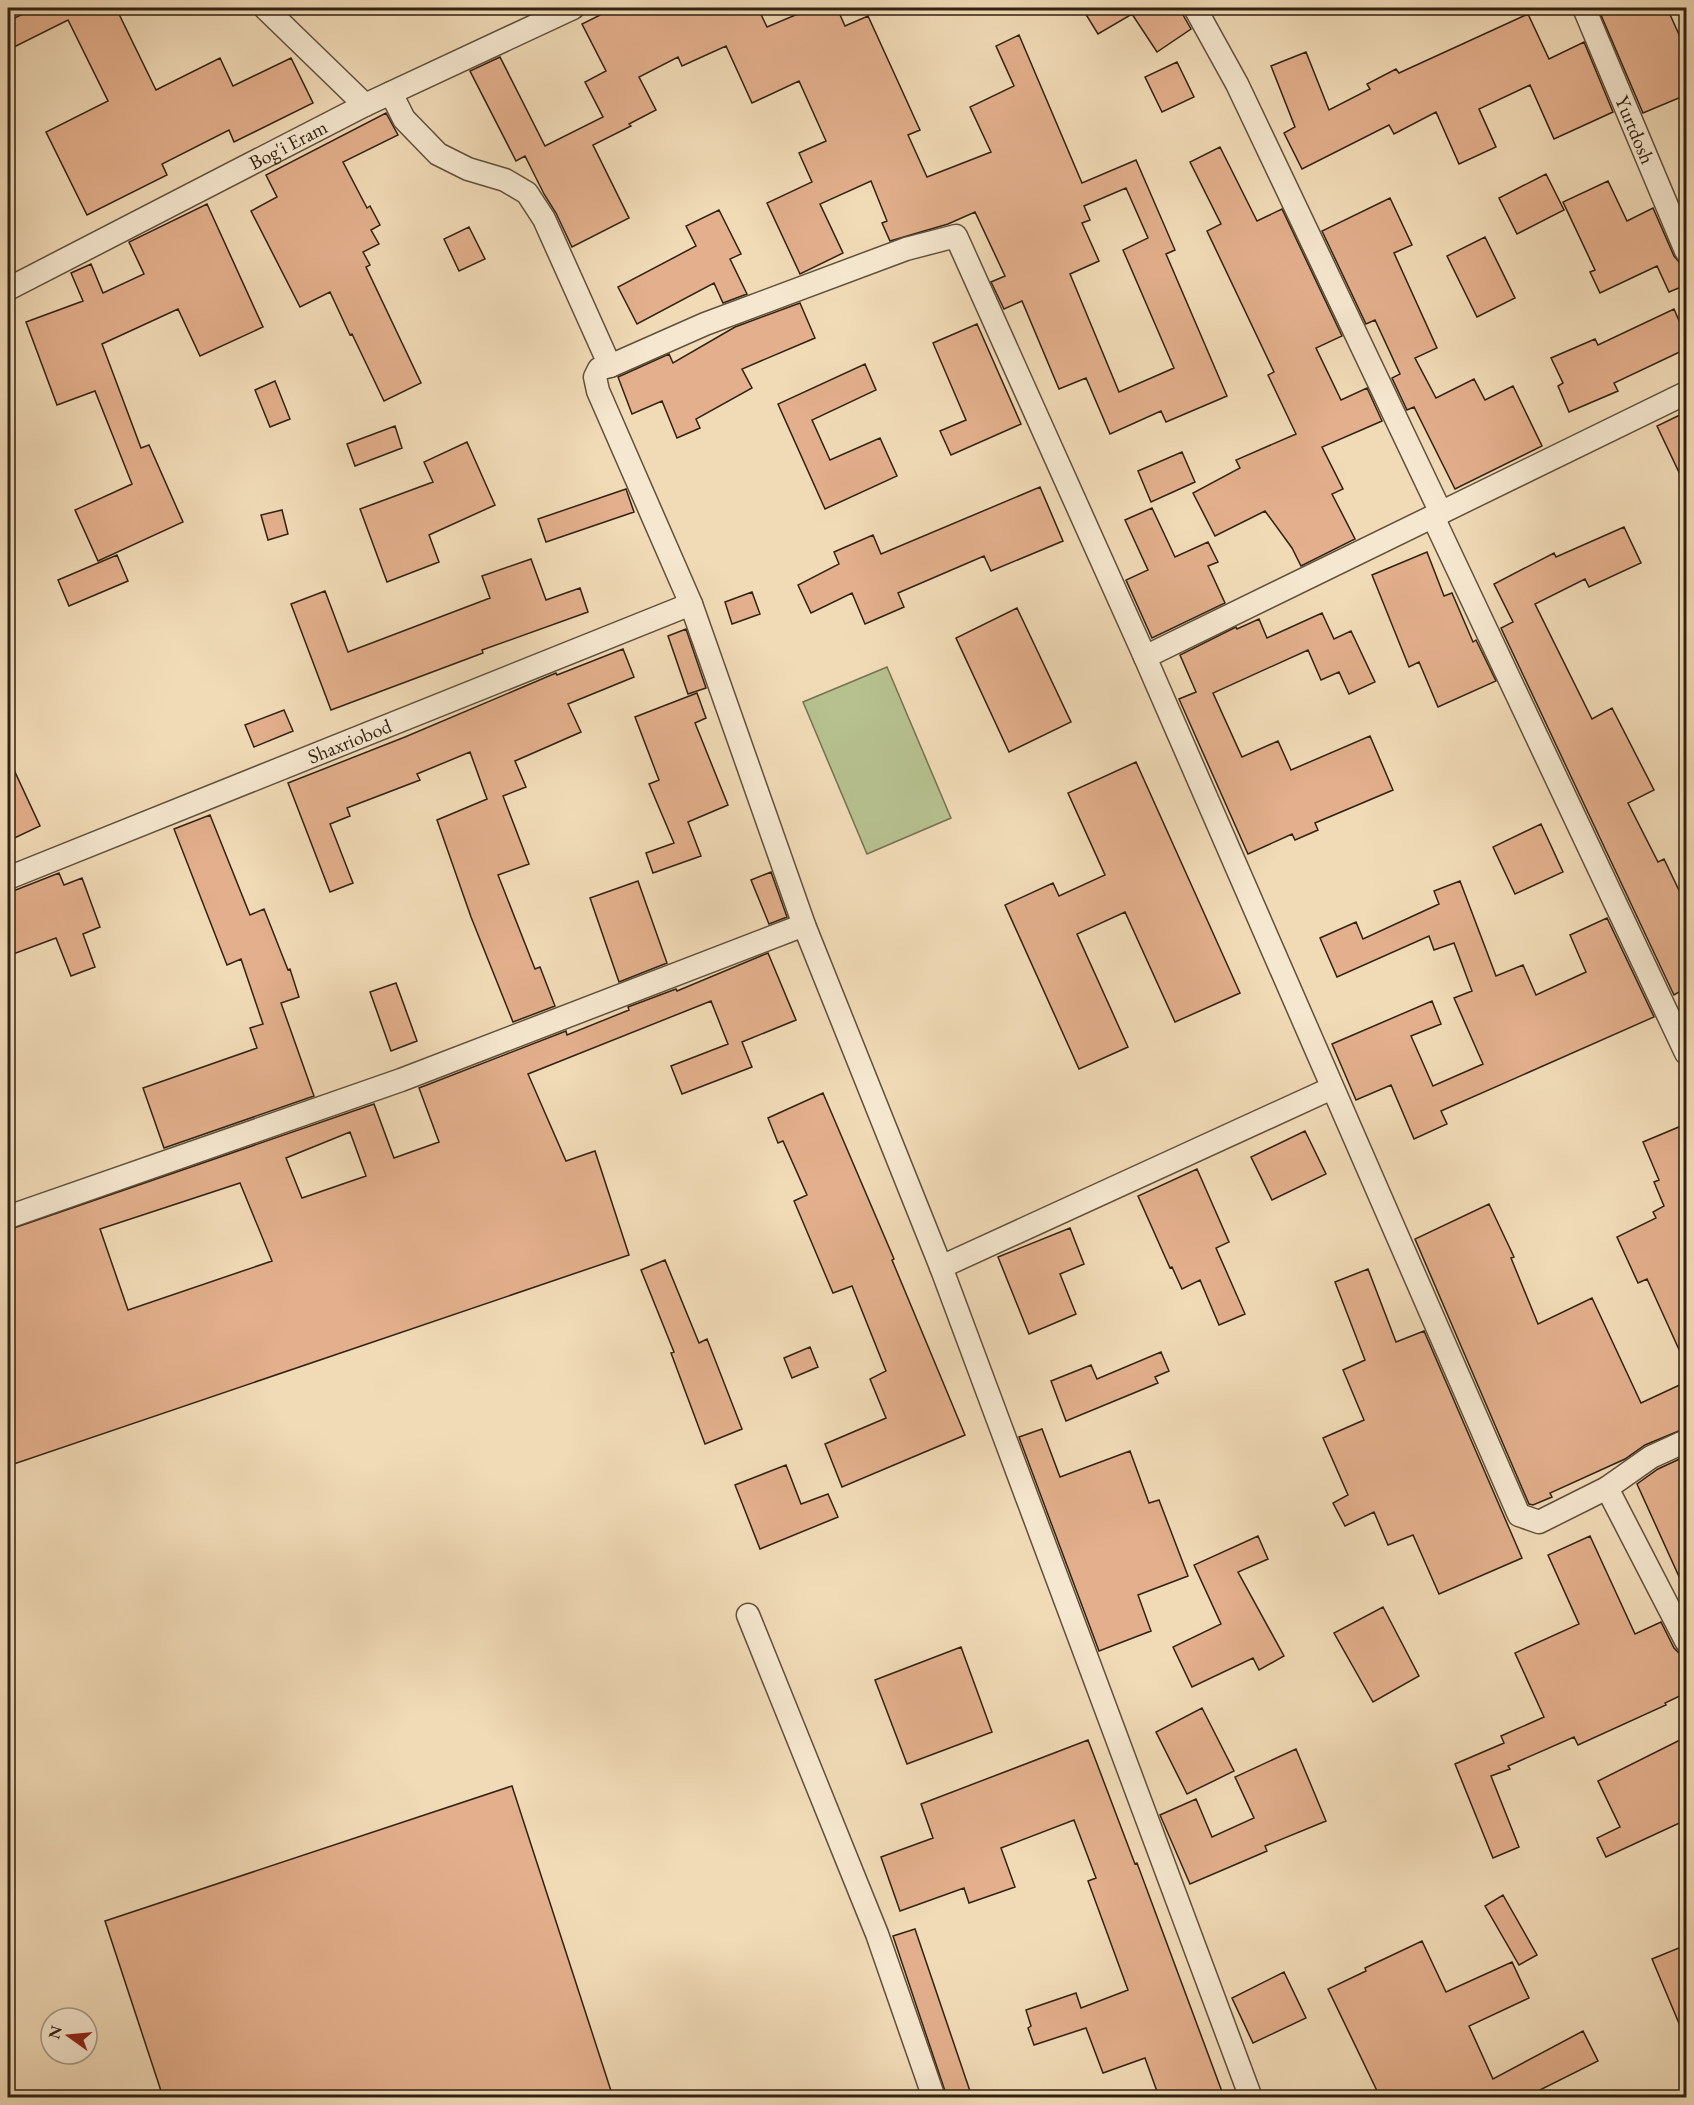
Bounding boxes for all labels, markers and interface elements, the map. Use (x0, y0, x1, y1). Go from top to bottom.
street label: Yurtdosh (1609, 92, 1661, 168)
street label: Bog'i Eram (244, 114, 332, 176)
street label: Shaxriobod (304, 712, 396, 769)
north arrow (39, 2006, 99, 2066)
text: N (43, 2023, 67, 2041)

